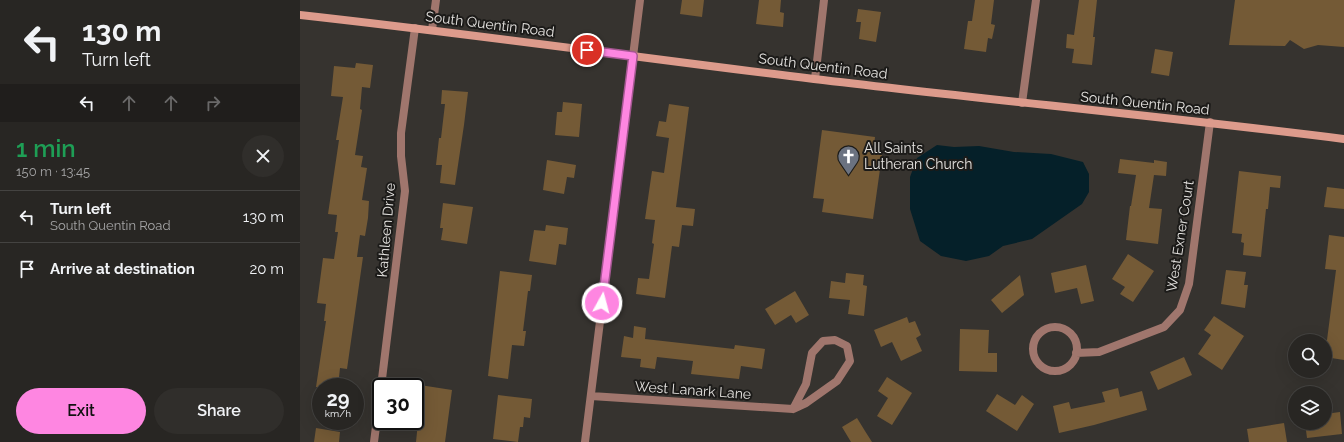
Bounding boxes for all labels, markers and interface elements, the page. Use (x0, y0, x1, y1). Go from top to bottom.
street label: South Quentin Road (425, 8, 555, 40)
text: 130 m (82, 15, 161, 48)
icon: left (16, 16, 68, 68)
pin (570, 33, 604, 67)
icon: arrive (576, 39, 598, 61)
text: Turn left (82, 49, 151, 70)
street label: South Quentin Road (758, 50, 888, 82)
street label: South Quentin Road (1080, 88, 1210, 118)
icon: left (76, 92, 98, 114)
icon: ahead (118, 92, 140, 114)
icon: ahead (160, 92, 182, 114)
icon: right (202, 92, 224, 114)
text: 1 min (16, 134, 76, 163)
button: close (242, 135, 284, 177)
place label: All Saints Lutheran Church (864, 140, 972, 172)
church icon: All Saints Lutheran Church (835, 143, 861, 176)
text: 150 m · 13:45 (16, 164, 90, 179)
street label: West Exner Court (1163, 179, 1197, 293)
street label: Kathleen Drive (374, 182, 398, 278)
text: Turn left (50, 200, 111, 218)
icon: left (16, 206, 38, 228)
text: 130 m (243, 208, 284, 226)
text: South Quentin Road (50, 218, 170, 233)
icon: arrive (16, 258, 38, 280)
text: Arrive at destination (50, 260, 195, 278)
text: 20 m (249, 260, 284, 278)
position arrow (581, 282, 623, 324)
map controls (1288, 334, 1332, 430)
button: search (1288, 334, 1332, 378)
speed limit sign: 30 (372, 378, 424, 430)
street label: West Lanark Lane (634, 378, 752, 402)
button: layers (1288, 386, 1332, 430)
text: 29 (326, 387, 350, 411)
button: Exit (16, 388, 146, 434)
button: Share (154, 388, 284, 434)
text: km/h (325, 408, 351, 419)

